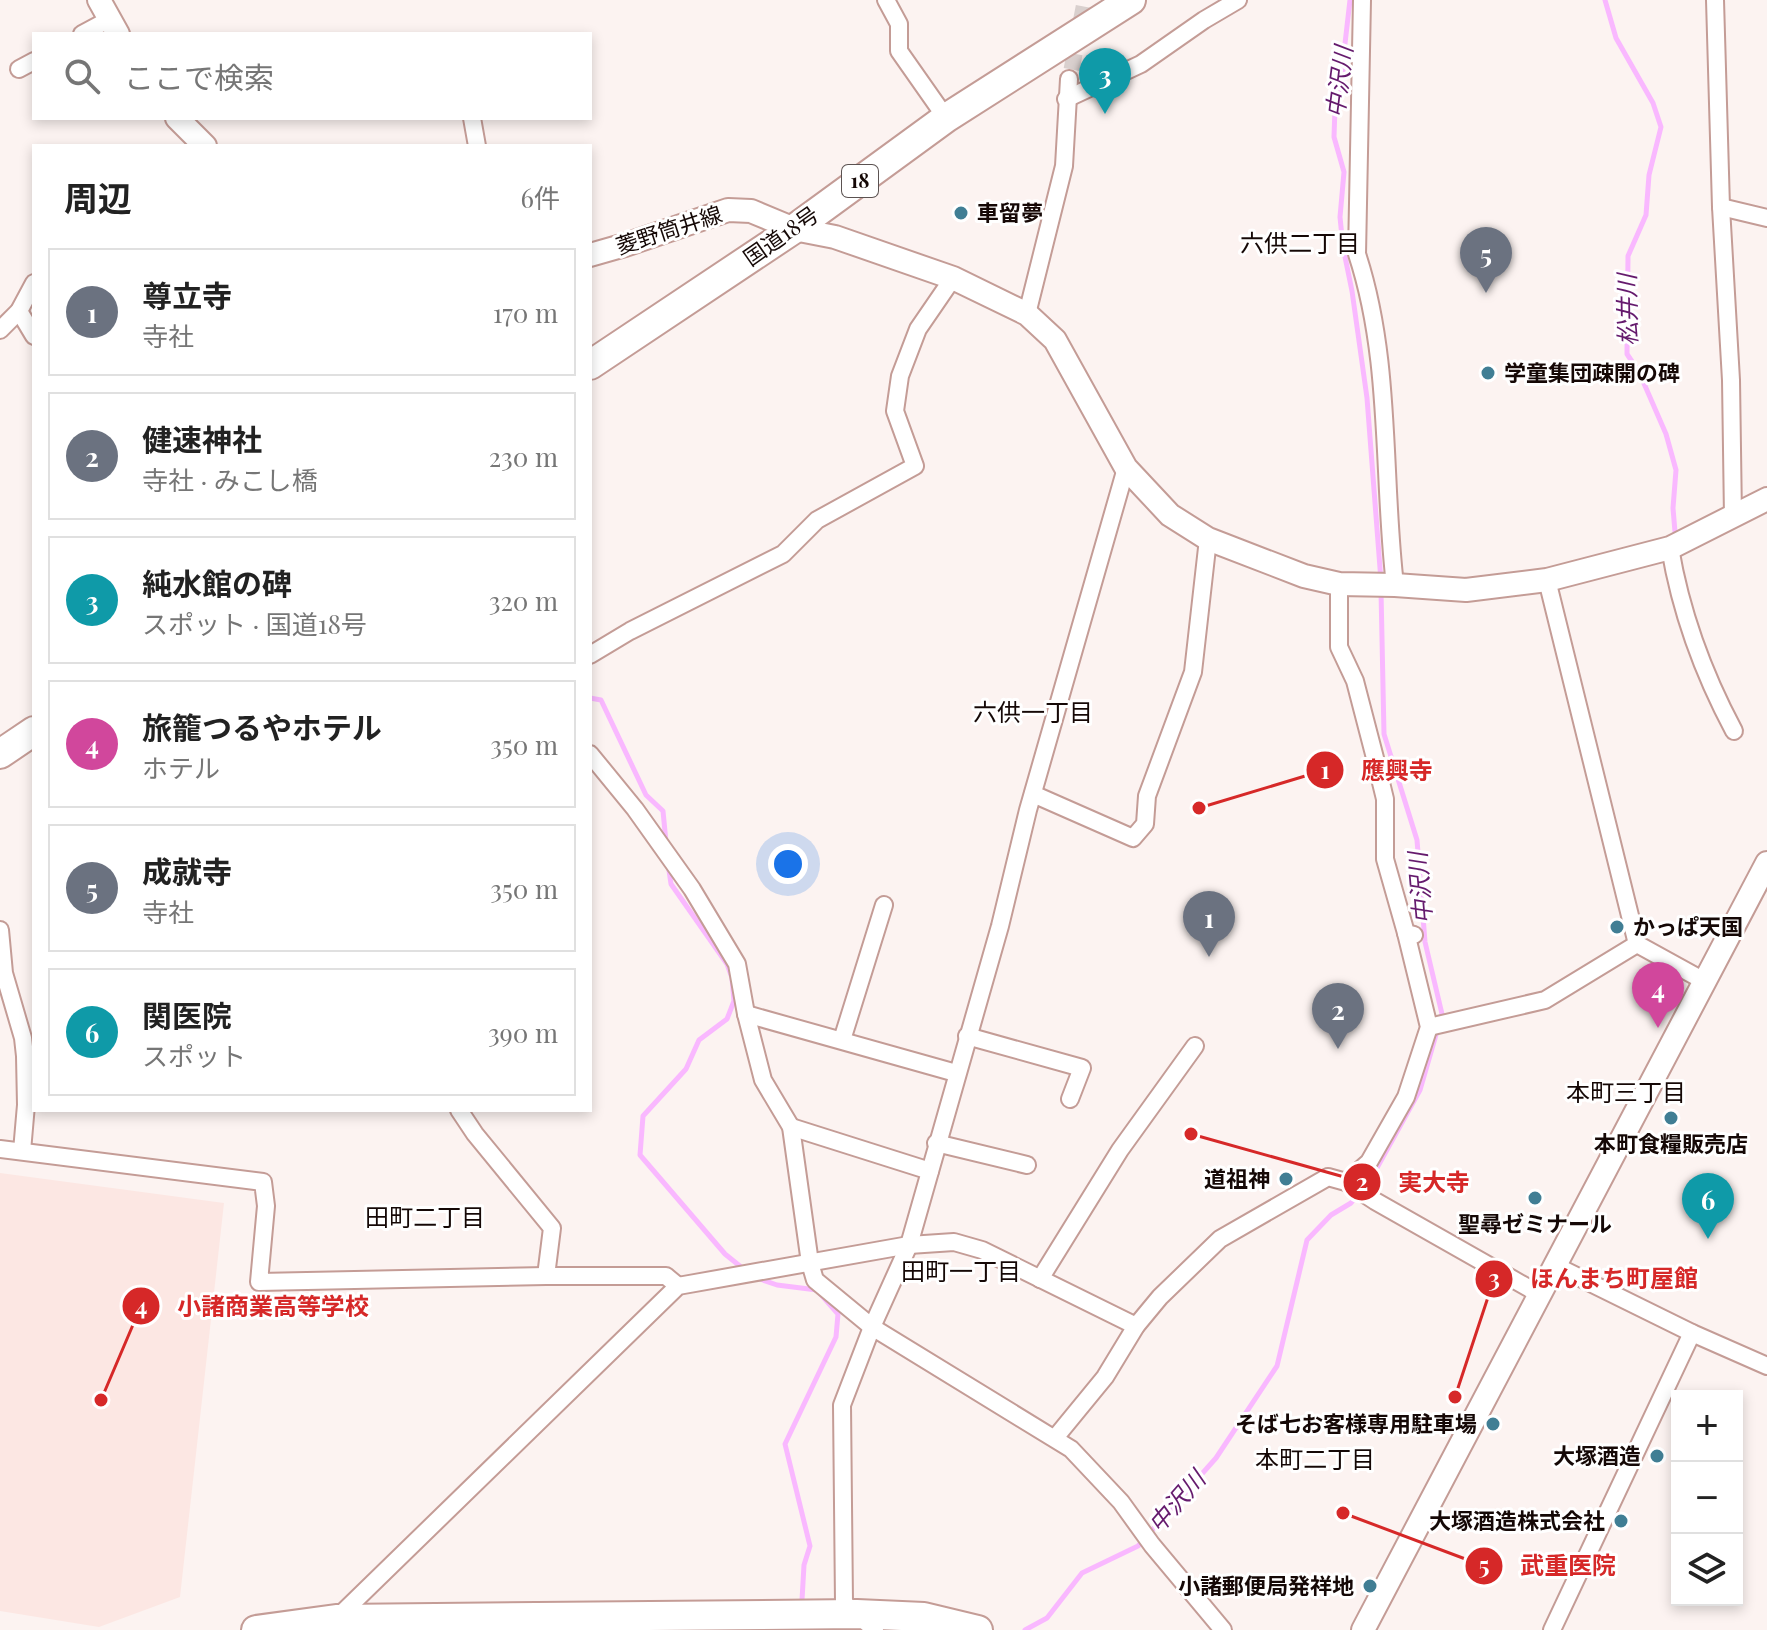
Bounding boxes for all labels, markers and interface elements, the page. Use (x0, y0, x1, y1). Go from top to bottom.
search box (32, 32, 592, 120)
water label: 中沢川 (1318, 41, 1359, 119)
pin: 3 (1079, 48, 1131, 114)
icon: search (60, 54, 104, 98)
text: ここで検索 (124, 57, 274, 97)
road number: 18 (842, 165, 878, 197)
text: 周辺 (64, 174, 132, 220)
text: 6件 (521, 180, 560, 215)
place label: 車留夢 (977, 197, 1043, 227)
street label: 菱野筒井線 (612, 198, 726, 260)
street label: 国道18号 (737, 198, 824, 272)
marker: 車留夢 (952, 204, 970, 222)
district label: 六供二丁目 (1240, 226, 1360, 258)
pin: 5 (1460, 227, 1512, 293)
water label: 松井川 (1609, 271, 1643, 346)
text: 尊立寺 (142, 275, 232, 315)
text: 1 (87, 295, 97, 330)
text: 170 m (493, 295, 558, 330)
text: 寺社 (142, 318, 194, 353)
place label: 学童集団疎開の碑 (1504, 357, 1680, 387)
marker: 学童集団疎開の碑 (1479, 364, 1497, 382)
text: 健速神社 (142, 419, 262, 459)
text: 2 (85, 439, 99, 474)
text: 230 m (489, 439, 558, 474)
text: 寺社 · みこし橋 (142, 462, 318, 497)
text: 純水館の碑 (142, 563, 292, 603)
text: 3 (86, 583, 98, 618)
text: 320 m (489, 583, 558, 618)
text: スポット · 国道18号 (142, 606, 367, 641)
district label: 六供一丁目 (973, 695, 1093, 727)
text: 旅籠つるやホテル (142, 707, 382, 747)
text: 4 (85, 727, 99, 762)
text: 350 m (490, 727, 558, 762)
callout: 應興寺 (1305, 746, 1449, 794)
text: ホテル (142, 750, 220, 785)
text: 1 (1320, 753, 1330, 785)
text: 應興寺 (1361, 753, 1433, 785)
your location (768, 844, 808, 884)
water label: 中沢川 (1400, 848, 1438, 925)
text: 成就寺 (142, 851, 232, 891)
text: 5 (86, 871, 98, 906)
text: 350 m (490, 871, 558, 906)
pin: 1 (1183, 891, 1235, 957)
text: 寺社 (142, 894, 194, 929)
place label: かっぱ天国 (1633, 911, 1743, 941)
marker: かっぱ天国 (1608, 918, 1626, 936)
pin: 4 (1632, 962, 1684, 1028)
pin: 2 (1312, 983, 1364, 1049)
text: 関医院 (142, 995, 232, 1035)
text: 6 (85, 1015, 99, 1050)
text: 390 m (488, 1015, 558, 1050)
text: スポット (142, 1038, 246, 1073)
district label: 本町三丁目 (1566, 1075, 1686, 1107)
marker: 本町食糧販売店 (1662, 1109, 1680, 1127)
place label: 本町食糧販売店 (1594, 1128, 1748, 1158)
callout: 実大寺 (1342, 1158, 1486, 1206)
place label: 道祖神 (1204, 1163, 1270, 1193)
text: 2 (1356, 1165, 1368, 1197)
text: 実大寺 (1398, 1165, 1470, 1197)
marker: 道祖神 (1277, 1170, 1295, 1188)
pin: 6 (1682, 1173, 1734, 1239)
marker: 聖尋ゼミナール (1526, 1189, 1544, 1207)
district label: 田町二丁目 (365, 1200, 485, 1232)
place label: 聖尋ゼミナール (1458, 1208, 1612, 1238)
district label: 田町一丁目 (901, 1254, 1021, 1286)
callout: ほんまち町屋館 (1474, 1255, 1714, 1303)
text: 3 (1488, 1261, 1500, 1293)
text: ほんまち町屋館 (1530, 1261, 1698, 1293)
callout: 小諸商業高等学校 (121, 1282, 385, 1330)
text: 4 (135, 1289, 147, 1321)
text: 小諸商業高等学校 (177, 1289, 369, 1321)
map controls (1671, 1390, 1743, 1606)
button: + (1671, 1390, 1743, 1462)
place label: そば七お客様専用駐車場 (1235, 1408, 1477, 1438)
marker: そば七お客様専用駐車場 (1484, 1415, 1502, 1433)
place label: 大塚酒造 (1553, 1440, 1641, 1470)
district label: 本町二丁目 (1255, 1442, 1375, 1474)
marker: 大塚酒造 (1648, 1447, 1666, 1465)
water label: 中沢川 (1140, 1461, 1213, 1538)
button: − (1671, 1462, 1743, 1534)
place label: 大塚酒造株式会社 (1429, 1505, 1605, 1535)
marker: 大塚酒造株式会社 (1612, 1512, 1630, 1530)
button: layers (1671, 1534, 1743, 1606)
callout: 武重医院 (1464, 1542, 1632, 1590)
text: 5 (1478, 1548, 1490, 1580)
text: 武重医院 (1520, 1548, 1616, 1580)
place label: 小諸郵便局発祥地 (1178, 1570, 1354, 1600)
marker: 小諸郵便局発祥地 (1361, 1577, 1379, 1595)

